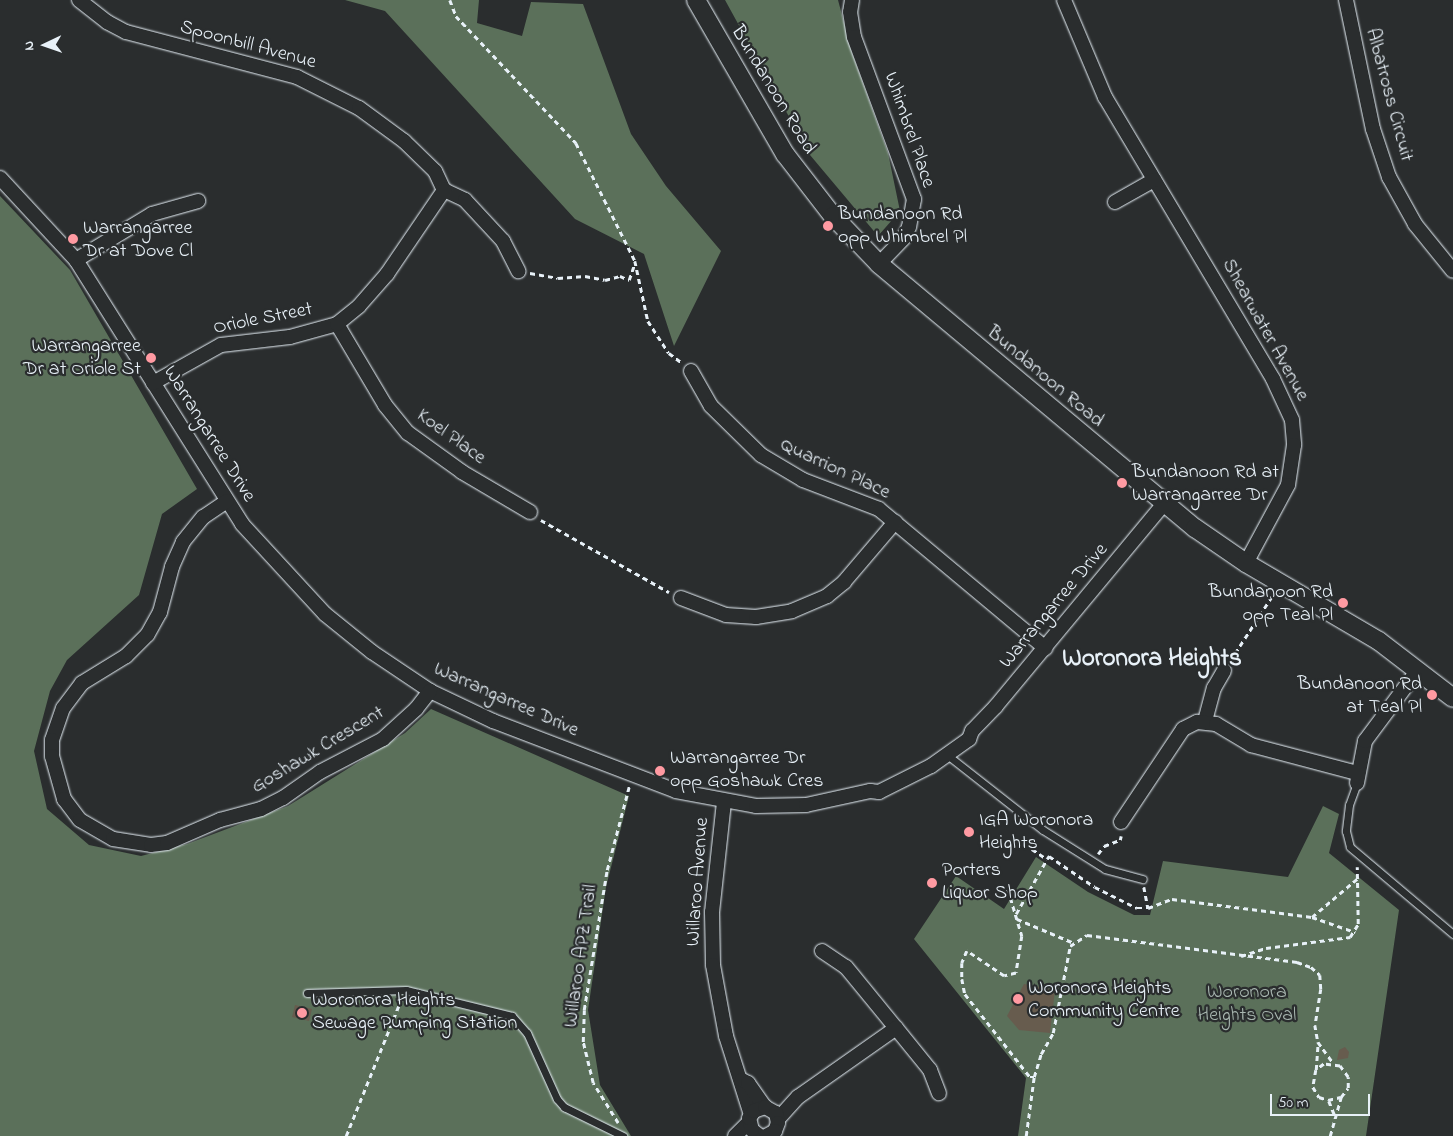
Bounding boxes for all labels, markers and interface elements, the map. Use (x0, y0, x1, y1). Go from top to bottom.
street label: Spoonbill Avenue (177, 15, 319, 75)
north arrow (20, 20, 70, 70)
street label: Bundanoon Road (725, 21, 821, 159)
street label: Albatross Circuit (1360, 26, 1418, 164)
text: N (19, 41, 40, 51)
street label: Whimbrel Place (878, 69, 940, 191)
place label: Bundanoon Rd opp Whimbrel Pl (838, 203, 967, 250)
place label: Warrangarree Dr at Dove Cl (83, 216, 193, 263)
marker: Bundanoon Rd opp Whimbrel Pl (822, 220, 834, 232)
marker: Warrangarree Dr at Dove Cl (67, 233, 79, 245)
street label: Shearwater Avenue (1216, 255, 1314, 405)
street label: Oriole Street (211, 298, 315, 340)
street label: Bundanoon Road (981, 321, 1109, 433)
place label: Warrangarree Dr at Oriole St (23, 334, 141, 381)
marker: Warrangarree Dr at Oriole St (145, 352, 157, 364)
street label: Warrangarree Drive (157, 361, 261, 507)
street label: Koel Place (412, 404, 490, 470)
street label: Quarrion Place (776, 433, 894, 505)
place label: Bundanoon Rd at Warrangarree Dr (1132, 460, 1279, 507)
marker: Bundanoon Rd at Warrangarree Dr (1116, 477, 1128, 489)
street label: Warrangarree Drive (995, 538, 1113, 674)
place label: Bundanoon Rd opp Teal Pl (1208, 580, 1333, 627)
marker: Bundanoon Rd opp Teal Pl (1337, 597, 1349, 609)
district label: Woronora Heights (1062, 644, 1242, 674)
street label: Warrangarree Drive (430, 657, 582, 743)
place label: Bundanoon Rd at Teal Pl (1297, 672, 1422, 719)
marker: Bundanoon Rd at Teal Pl (1426, 689, 1438, 701)
street label: Goshawk Crescent (247, 701, 389, 799)
place label: Warrangarree Dr opp Goshawk Cres (670, 747, 823, 794)
marker: Warrangarree Dr opp Goshawk Cres (654, 765, 666, 777)
place label: IGA Woronora Heights (979, 808, 1093, 855)
street label: Willaroo Avenue (682, 817, 714, 947)
marker: IGA Woronora Heights (963, 826, 975, 838)
place label: Porters Liquor Shop (942, 859, 1038, 906)
marker: Porters Liquor Shop (926, 877, 938, 889)
street label: Willaroo APZ Trail (559, 883, 603, 1029)
place label: Woronora Heights Community Centre (1028, 976, 1180, 1023)
park label: Woronora Heights Oval (1198, 981, 1296, 1028)
place label: Woronora Heights Sewage Pumping Station (312, 989, 517, 1036)
marker: Woronora Heights Community Centre (1012, 993, 1024, 1005)
marker: Woronora Heights Sewage Pumping Station (296, 1007, 308, 1019)
scale bar (1273, 1084, 1373, 1116)
text: 50 m (1278, 1092, 1308, 1114)

